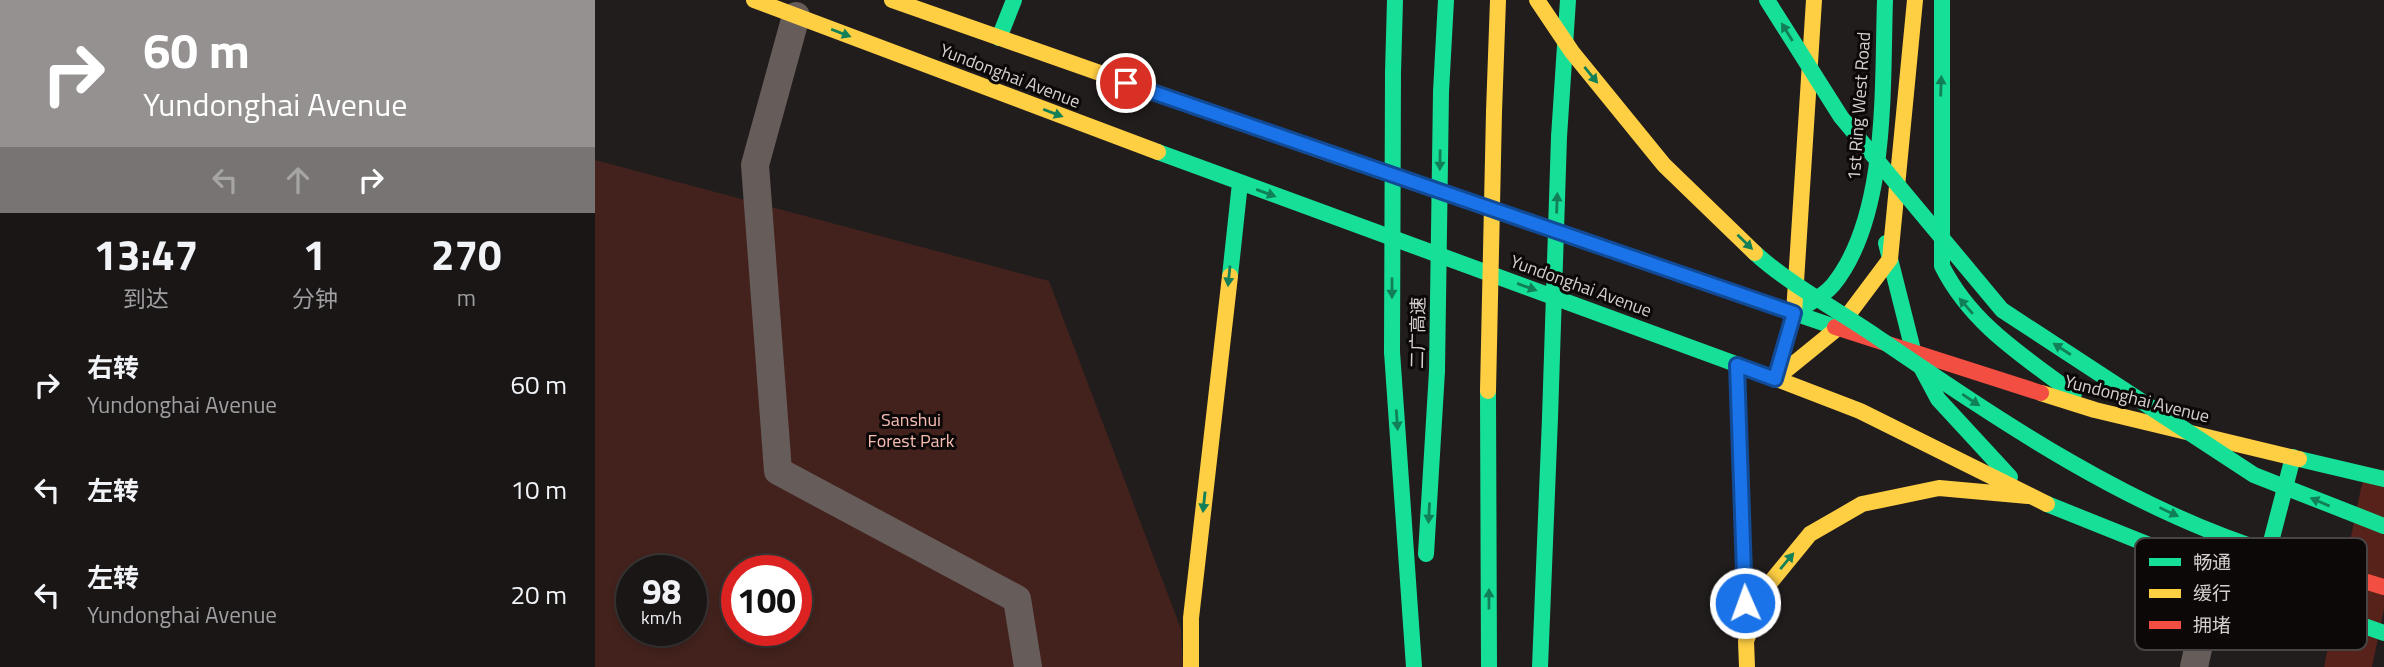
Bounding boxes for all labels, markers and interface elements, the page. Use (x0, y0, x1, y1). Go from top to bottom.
text: 60 m (143, 12, 250, 87)
one-way arrow (1781, 22, 1794, 42)
one-way arrow (830, 27, 851, 38)
icon: right (28, 28, 119, 119)
street label: 1st Ring West Road (1840, 31, 1877, 181)
street label: Yundonghai Avenue (936, 36, 1084, 115)
pin (1096, 53, 1156, 113)
icon: arrive (1107, 64, 1145, 102)
one-way arrow (1583, 66, 1598, 84)
one-way arrow (1936, 74, 1947, 96)
text: Yundonghai Avenue (143, 80, 407, 128)
one-way arrow (1043, 108, 1064, 119)
one-way arrow (1434, 149, 1446, 171)
icon: left (206, 161, 244, 199)
icon: ahead (279, 161, 317, 199)
icon: right (352, 161, 390, 199)
one-way arrow (1256, 188, 1277, 199)
one-way arrow (1551, 192, 1563, 214)
text: 13:47 (93, 222, 198, 286)
text: 1 (303, 222, 326, 286)
text: 270 (431, 222, 502, 286)
one-way arrow (1736, 234, 1753, 250)
street label: Yundonghai Avenue (1507, 247, 1656, 324)
one-way arrow (1224, 265, 1235, 287)
one-way arrow (1386, 278, 1398, 300)
text: m (457, 280, 476, 315)
text: 到达 (123, 281, 169, 316)
text: 分钟 (292, 281, 338, 316)
one-way arrow (1516, 281, 1537, 292)
street label: 二广高速 (1403, 297, 1432, 369)
one-way arrow (1958, 297, 1974, 315)
one-way arrow (2052, 343, 2071, 356)
text: 右转 (87, 348, 139, 387)
text: 60 m (510, 365, 567, 404)
icon: right (28, 366, 66, 404)
street label: Yundonghai Avenue (2062, 367, 2213, 430)
text: Yundonghai Avenue (87, 387, 277, 422)
one-way arrow (1962, 393, 1980, 407)
park label: Sanshui Forest Park (868, 406, 955, 454)
one-way arrow (1392, 410, 1403, 432)
text: 10 m (510, 470, 567, 509)
icon: left (28, 471, 66, 509)
text: 左转 (87, 471, 139, 510)
one-way arrow (1199, 491, 1210, 513)
one-way arrow (2309, 497, 2330, 508)
one-way arrow (1423, 502, 1434, 524)
one-way arrow (2159, 507, 2179, 518)
legend (2135, 538, 2367, 650)
text: 畅通 (2193, 547, 2231, 576)
one-way arrow (1780, 552, 1795, 570)
speed limit sign: 100 (721, 555, 812, 646)
text: 左转 (87, 558, 139, 597)
text: 98 (642, 564, 681, 618)
position arrow (1708, 566, 1782, 640)
text: 20 m (510, 575, 567, 614)
icon: left (28, 576, 66, 614)
text: 缓行 (2193, 578, 2231, 607)
one-way arrow (1483, 588, 1495, 610)
text: Yundonghai Avenue (87, 597, 277, 632)
text: km/h (641, 604, 682, 631)
text: 拥堵 (2193, 610, 2231, 639)

